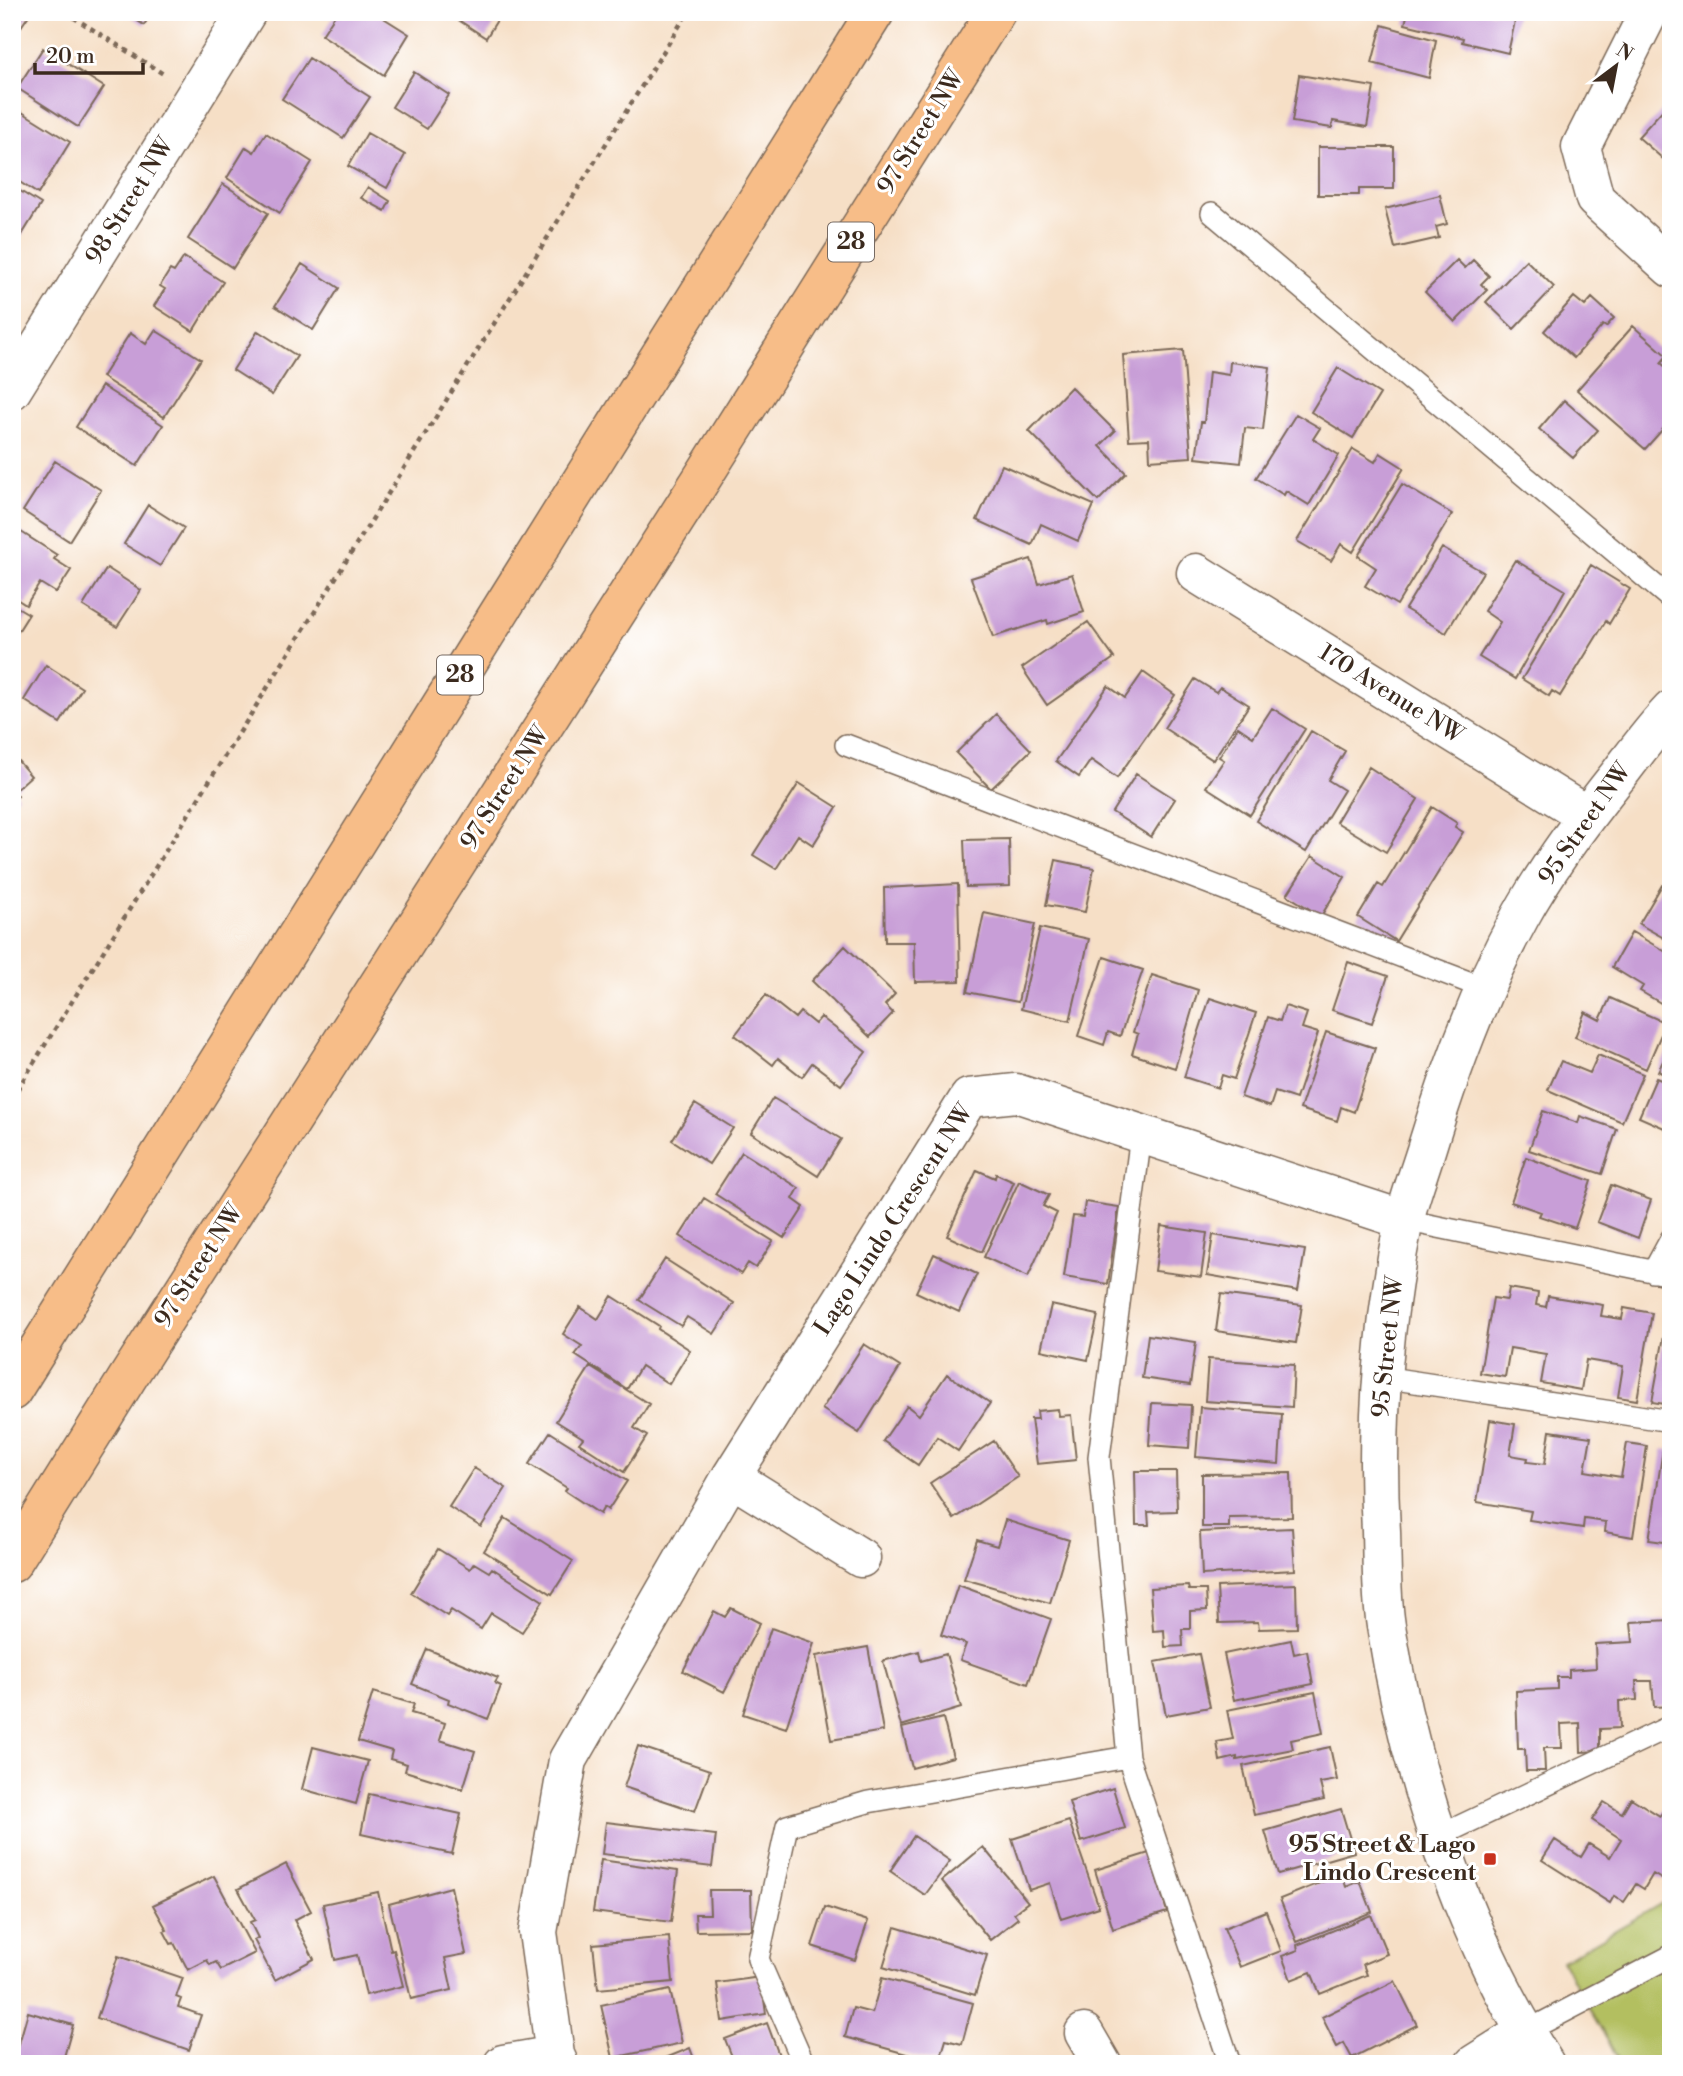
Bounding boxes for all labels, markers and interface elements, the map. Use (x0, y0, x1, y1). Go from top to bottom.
scale bar (35, 32, 144, 76)
north arrow (1582, 32, 1652, 102)
text: N (1612, 38, 1637, 67)
text: 20 m (46, 44, 95, 70)
street label: 97 Street NW (871, 63, 972, 200)
street label: 98 Street NW (79, 131, 182, 270)
road number: 28 (828, 222, 874, 262)
street label: 170 Avenue NW (1313, 638, 1470, 751)
road number: 28 (437, 656, 483, 694)
street label: 97 Street NW (454, 720, 557, 855)
street label: 95 Street NW (1532, 756, 1639, 891)
street label: Lago Lindo Crescent NW (808, 1098, 981, 1341)
street label: 97 Street NW (148, 1198, 251, 1333)
street label: 95 Street NW (1366, 1273, 1410, 1419)
place label: 95 Street & Lago Lindo Crescent (1289, 1830, 1477, 1888)
marker: 95 Street & Lago Lindo Crescent (1482, 1851, 1498, 1867)

